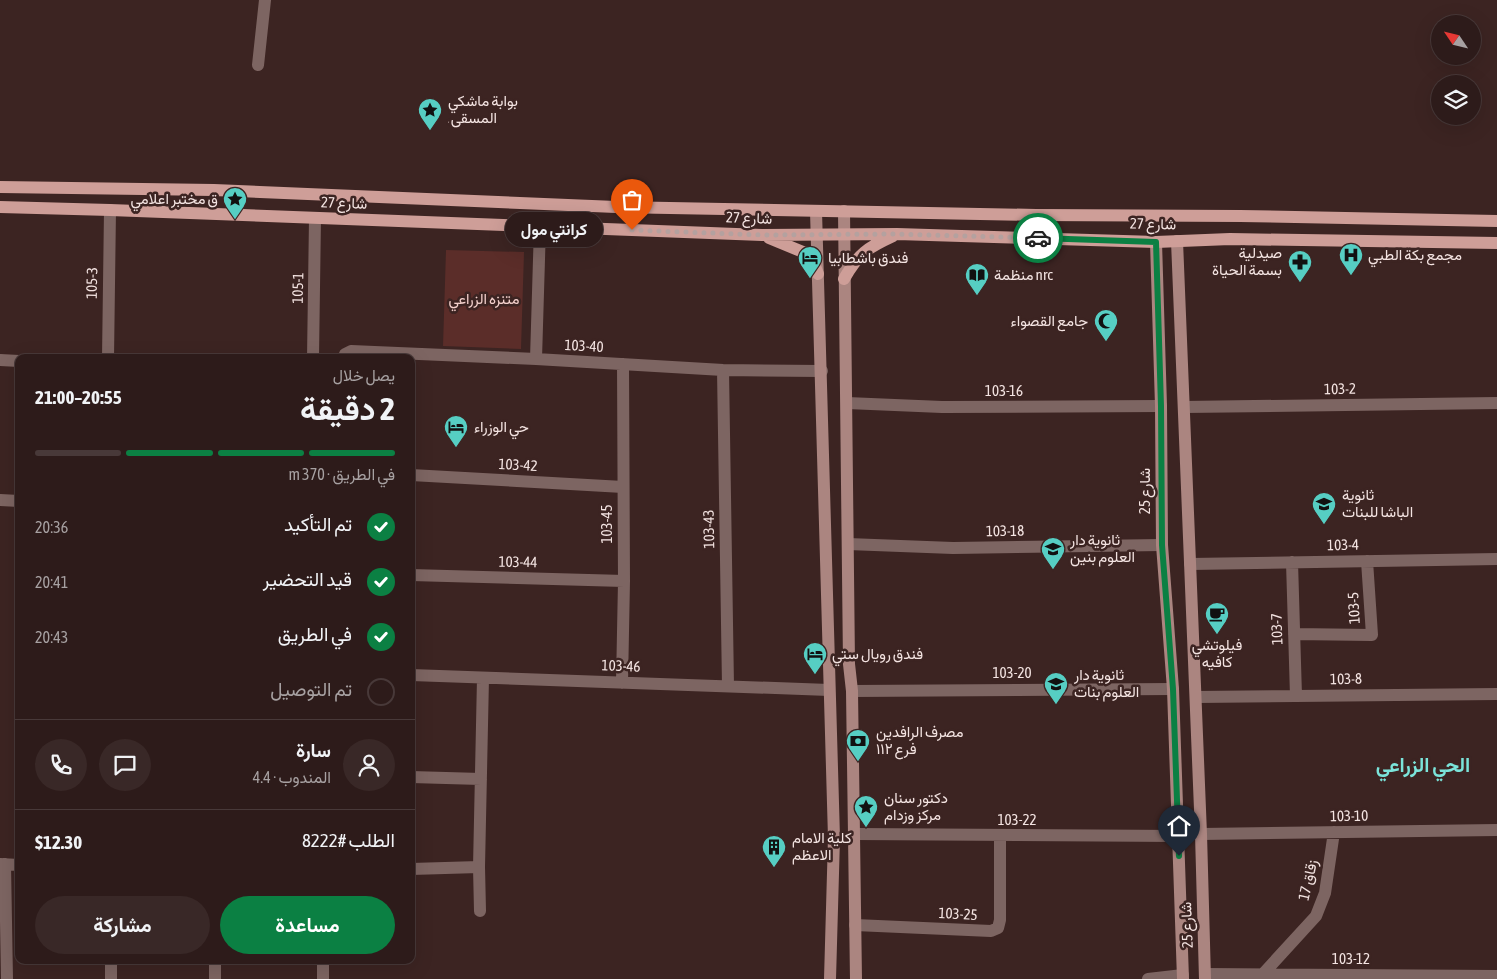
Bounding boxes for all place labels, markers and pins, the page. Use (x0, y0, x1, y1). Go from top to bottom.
place label: بوابة ماشكي .المسقى (448, 92, 518, 128)
place icon: بوابة ماشكي .المسقى (417, 97, 443, 131)
pin (611, 179, 653, 230)
place icon: ق مختبر اعلامي (222, 186, 248, 220)
place label: ق مختبر اعلامي (131, 190, 218, 212)
callout: كرانتي مول (504, 212, 602, 248)
hospital icon: مجمع بكة الطبي (1338, 242, 1364, 276)
place label: صيدلية بسمة الحياة (1212, 244, 1282, 279)
hotel icon: فندق باشطابيا (797, 245, 823, 279)
place label: مجمع بكة الطبي (1368, 246, 1462, 268)
place label: فندق باشطابيا (828, 249, 908, 267)
pharmacy icon: صيدلية بسمة الحياة (1287, 249, 1313, 283)
library icon: منظمة nrc (964, 262, 990, 296)
place label: منظمة nrc (994, 266, 1053, 283)
mosque icon: جامع القصواء (1093, 308, 1119, 342)
place label: جامع القصواء (1011, 312, 1088, 332)
hotel icon: حي الوزراء (443, 414, 469, 448)
place label: حي الوزراء (474, 418, 529, 440)
place label: ثانوية الباشا للبنات (1342, 486, 1413, 521)
school or university icon: ثانوية الباشا للبنات (1311, 491, 1337, 525)
place label: ثانوية دار العلوم بنين (1069, 531, 1135, 567)
school or university icon: ثانوية دار العلوم بنين (1040, 536, 1066, 570)
cafe icon: فيلوتشي كافيه (1204, 601, 1230, 635)
place label: فيلوتشي كافيه (1192, 636, 1243, 671)
hotel icon: فندق رويال ستي (802, 641, 828, 675)
place label: فندق رويال ستي (832, 645, 923, 667)
place label: ثانوية دار العلوم بنات (1073, 666, 1139, 702)
school or university icon: ثانوية دار العلوم بنات (1043, 671, 1069, 705)
place label: مصرف الرافدين فرع ١١٢ (876, 723, 964, 760)
bank icon: مصرف الرافدين فرع ١١٢ (845, 728, 871, 762)
place label: دكتور سنان مركز وزدام (884, 789, 948, 825)
place icon: دكتور سنان مركز وزدام (853, 794, 879, 828)
pin (1158, 805, 1200, 856)
place label: كلية الامام الاعظم (792, 829, 852, 865)
building icon: كلية الامام الاعظم (761, 834, 787, 868)

